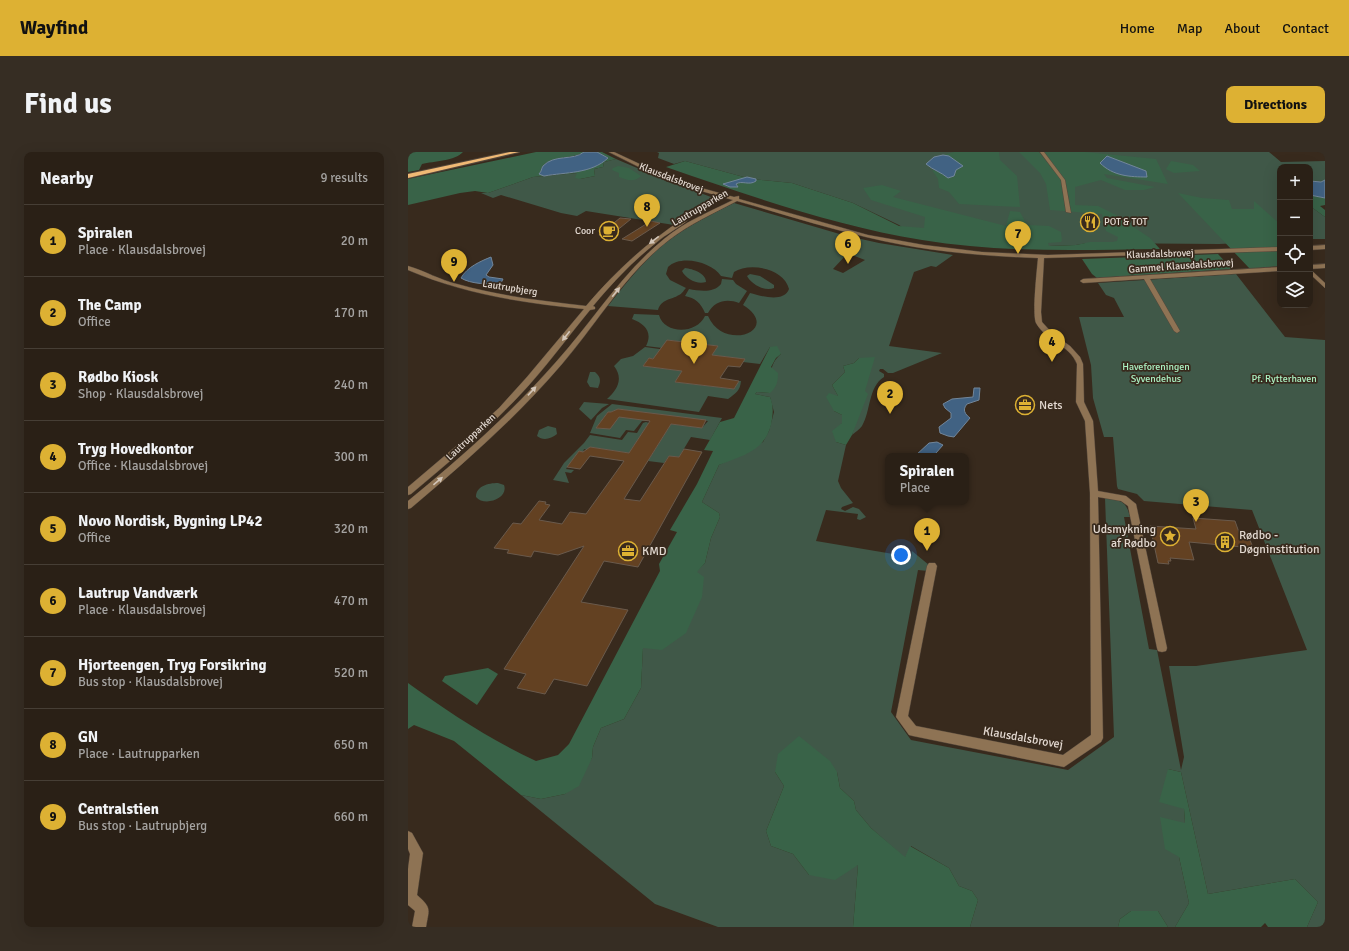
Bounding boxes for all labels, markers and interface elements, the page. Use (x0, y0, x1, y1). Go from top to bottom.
text: Wayfind (20, 16, 88, 40)
text: Home (1120, 20, 1155, 37)
text: Map (1177, 20, 1202, 37)
text: About (1224, 20, 1260, 37)
text: Contact (1282, 20, 1329, 37)
button: Directions (1226, 86, 1325, 123)
text: Find us (24, 87, 112, 121)
street label: Klausdalsbrovej (637, 160, 705, 196)
map controls (1277, 164, 1313, 308)
button: + (1277, 164, 1313, 200)
text: Nearby (40, 168, 93, 189)
text: 9 results (320, 170, 368, 186)
street label: Lautrupparken (670, 187, 730, 229)
pin: 8 (634, 194, 660, 227)
button: − (1277, 200, 1313, 236)
restaurant icon: POT & TOT (1079, 211, 1101, 233)
place label: POT & TOT (1104, 216, 1147, 228)
cafe icon: Coor (598, 220, 620, 242)
pin: 7 (1005, 221, 1031, 254)
text: Spiralen (78, 224, 133, 242)
place label: Coor (575, 225, 595, 237)
pin: 6 (835, 231, 861, 264)
text: 1 (49, 233, 57, 249)
text: 20 m (341, 233, 368, 249)
one-way arrow (648, 236, 659, 244)
button: locate (1277, 236, 1313, 272)
text: Place · Klausdalsbrovej (78, 242, 206, 258)
street label: Klausdalsbrovej (1126, 247, 1194, 261)
pin: 9 (441, 249, 467, 282)
street label: Gammel Klausdalsbrovej (1128, 256, 1234, 276)
button: layers (1277, 272, 1313, 308)
street label: Lautrupbjerg (482, 278, 538, 298)
one-way arrow (611, 286, 620, 297)
text: The Camp (78, 296, 142, 314)
text: 2 (49, 305, 57, 321)
text: 170 m (334, 305, 368, 321)
text: Office (78, 314, 111, 330)
pin: 4 (1039, 329, 1065, 362)
one-way arrow (562, 330, 571, 341)
pin: 5 (681, 331, 707, 364)
park label: Haveforeningen Syvendehus (1122, 361, 1190, 385)
text: Rødbo Kiosk (78, 368, 158, 386)
park label: Pf. Rytterhaven (1251, 373, 1317, 385)
text: 3 (49, 377, 57, 393)
text: 240 m (334, 377, 368, 393)
pin: 2 (877, 381, 903, 414)
text: Shop · Klausdalsbrovej (78, 386, 203, 402)
one-way arrow (527, 386, 537, 396)
office icon: Nets (1014, 394, 1036, 416)
place label: Nets (1039, 398, 1063, 413)
street label: Lautrupparken (444, 411, 498, 463)
text: Tryg Hovedkontor (78, 440, 194, 458)
text: 4 (49, 449, 57, 465)
text: 300 m (334, 449, 368, 465)
popup (885, 453, 969, 505)
text: Office · Klausdalsbrovej (78, 458, 208, 474)
text: Spiralen (900, 462, 954, 480)
one-way arrow (432, 476, 443, 485)
text: Place (900, 480, 930, 496)
pin: 3 (1183, 489, 1209, 522)
text: Novo Nordisk, Bygning LP42 (78, 512, 263, 530)
pin: 1 (914, 518, 940, 551)
text: 5 (49, 521, 57, 537)
text: 320 m (334, 521, 368, 537)
place label: Udsmykning af Rødbo (1093, 522, 1156, 551)
place icon: Udsmykning af Rødbo (1159, 525, 1181, 547)
place label: Rødbo - Døgninstitution (1239, 528, 1320, 557)
text: Office (78, 530, 111, 546)
building icon: Rødbo - Døgninstitution (1214, 531, 1236, 553)
office icon: KMD (617, 540, 639, 562)
place label: KMD (642, 544, 667, 559)
your location (891, 545, 911, 565)
text: Lautrup Vandværk (78, 584, 198, 602)
text: 6 (49, 593, 57, 609)
text: 470 m (334, 593, 368, 609)
text: Place · Klausdalsbrovej (78, 602, 206, 618)
text: Hjorteengen, Tryg Forsikring (78, 656, 267, 674)
text: 7 (49, 665, 57, 681)
text: 520 m (334, 665, 368, 681)
text: Bus stop · Klausdalsbrovej (78, 674, 223, 690)
street label: Klausdalsbrovej (982, 724, 1064, 752)
text: GN (78, 728, 98, 746)
text: 8 (49, 737, 57, 753)
text: 650 m (334, 737, 368, 753)
text: Place · Lautrupparken (78, 746, 200, 762)
text: Centralstien (78, 800, 159, 818)
text: 9 (49, 809, 57, 825)
text: 660 m (334, 809, 368, 825)
text: Bus stop · Lautrupbjerg (78, 818, 207, 834)

